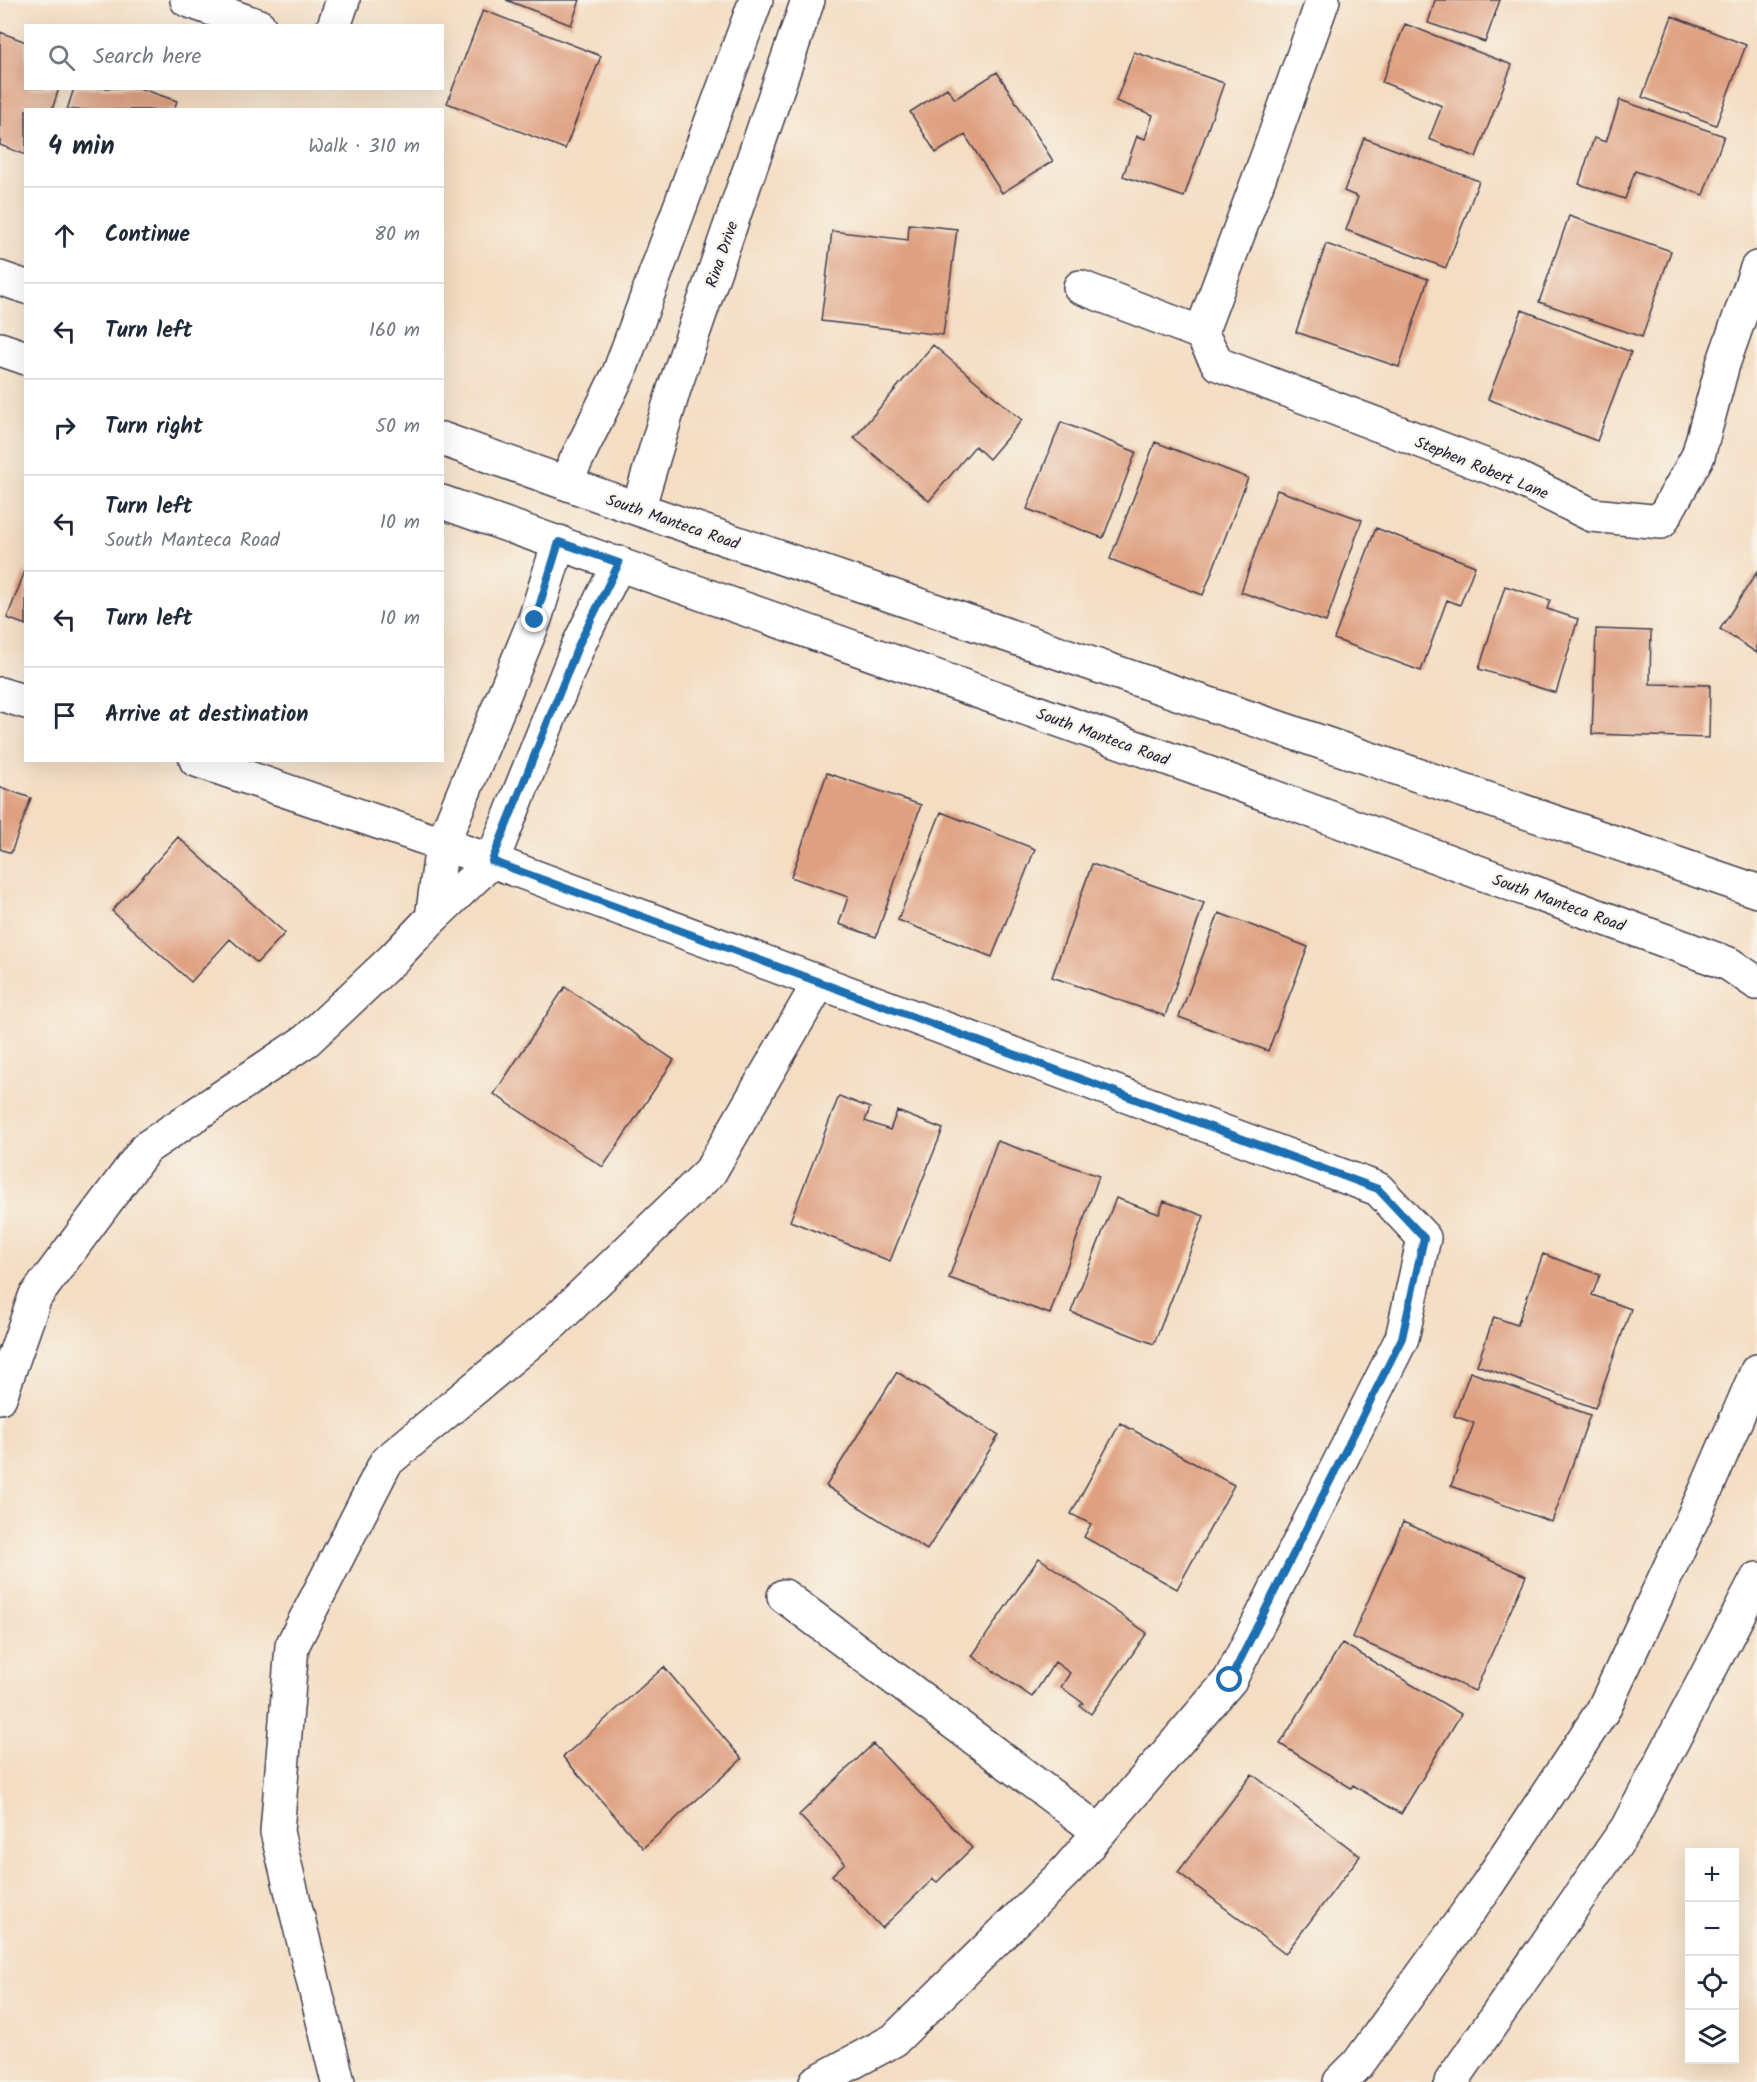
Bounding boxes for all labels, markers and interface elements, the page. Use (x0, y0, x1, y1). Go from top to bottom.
search box (24, 24, 444, 90)
text: Search here (93, 40, 201, 75)
icon: search (45, 41, 78, 74)
text: 4 min (48, 126, 115, 168)
text: Walk · 310 m (308, 131, 420, 163)
text: Continue (105, 218, 190, 253)
street label: Rina Drive (699, 218, 745, 291)
icon: ahead (48, 219, 81, 252)
text: 80 m (374, 219, 420, 251)
text: Turn left (105, 314, 192, 349)
icon: left (48, 315, 81, 348)
text: 160 m (369, 315, 420, 347)
text: Turn right (105, 410, 203, 445)
icon: right (48, 411, 81, 444)
text: 50 m (375, 411, 420, 443)
street label: Stephen Robert Lane (1411, 430, 1552, 507)
street label: South Manteca Road (602, 488, 744, 557)
text: Turn left (105, 490, 192, 525)
icon: left (48, 507, 81, 540)
text: 10 m (380, 507, 420, 539)
text: South Manteca Road (105, 525, 280, 557)
text: Turn left (105, 602, 192, 637)
icon: left (48, 603, 81, 636)
text: 10 m (380, 603, 420, 635)
route end (521, 606, 547, 632)
text: Arrive at destination (105, 698, 308, 733)
icon: arrive (48, 699, 81, 732)
street label: South Manteca Road (1033, 702, 1173, 773)
street label: South Manteca Road (1489, 868, 1629, 939)
route start (1216, 1666, 1242, 1692)
map controls (1685, 1848, 1739, 2064)
button: + (1685, 1848, 1739, 1902)
button: − (1685, 1902, 1739, 1956)
button: locate (1685, 1956, 1739, 2010)
button: layers (1685, 2010, 1739, 2064)

